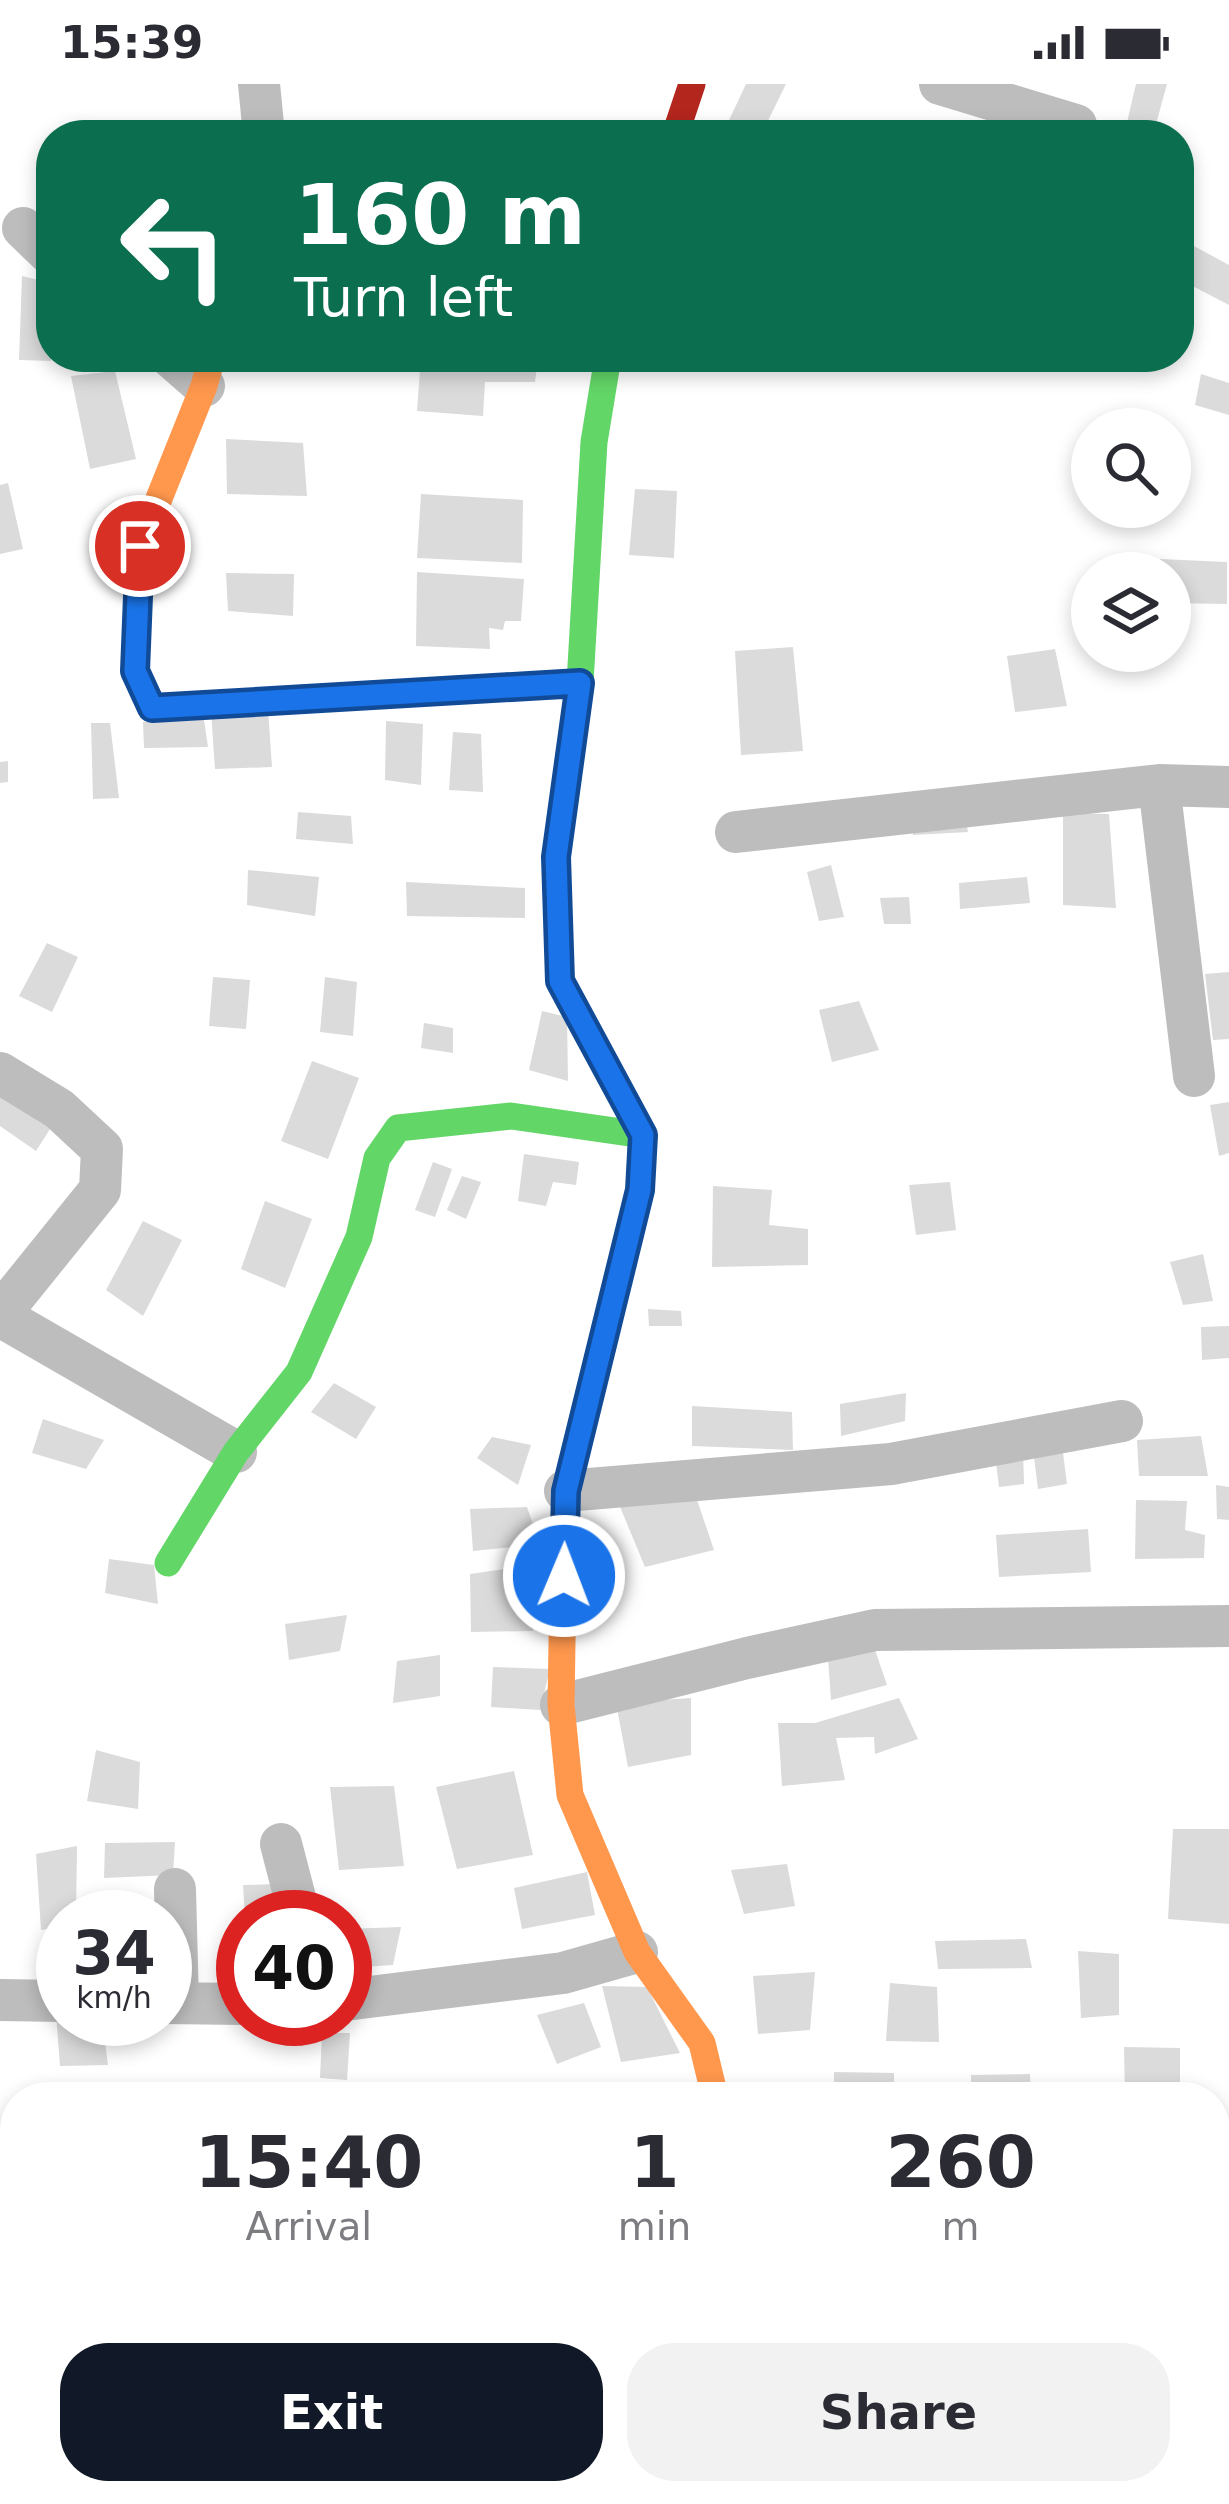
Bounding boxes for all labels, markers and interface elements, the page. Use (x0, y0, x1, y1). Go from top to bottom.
text: 15:39 (60, 16, 203, 69)
text: 160 m (294, 166, 586, 264)
icon: left (96, 168, 252, 324)
text: Turn left (294, 266, 513, 329)
map controls (1071, 408, 1191, 672)
button: search (1071, 408, 1191, 528)
pin (89, 495, 191, 597)
icon: arrive (107, 513, 173, 579)
button: layers (1071, 552, 1191, 672)
position arrow (501, 1513, 627, 1639)
speed limit sign: 40 (216, 1890, 372, 2046)
text: 34 (72, 1918, 156, 1988)
text: km/h (76, 1980, 152, 2015)
text: 15:40 (194, 2120, 423, 2204)
text: 1 (629, 2120, 679, 2204)
text: 260 (885, 2120, 1036, 2204)
text: Arrival (245, 2204, 372, 2249)
text: min (618, 2204, 691, 2249)
text: m (942, 2204, 980, 2249)
button: Exit (60, 2343, 603, 2481)
button: Share (627, 2343, 1170, 2481)

